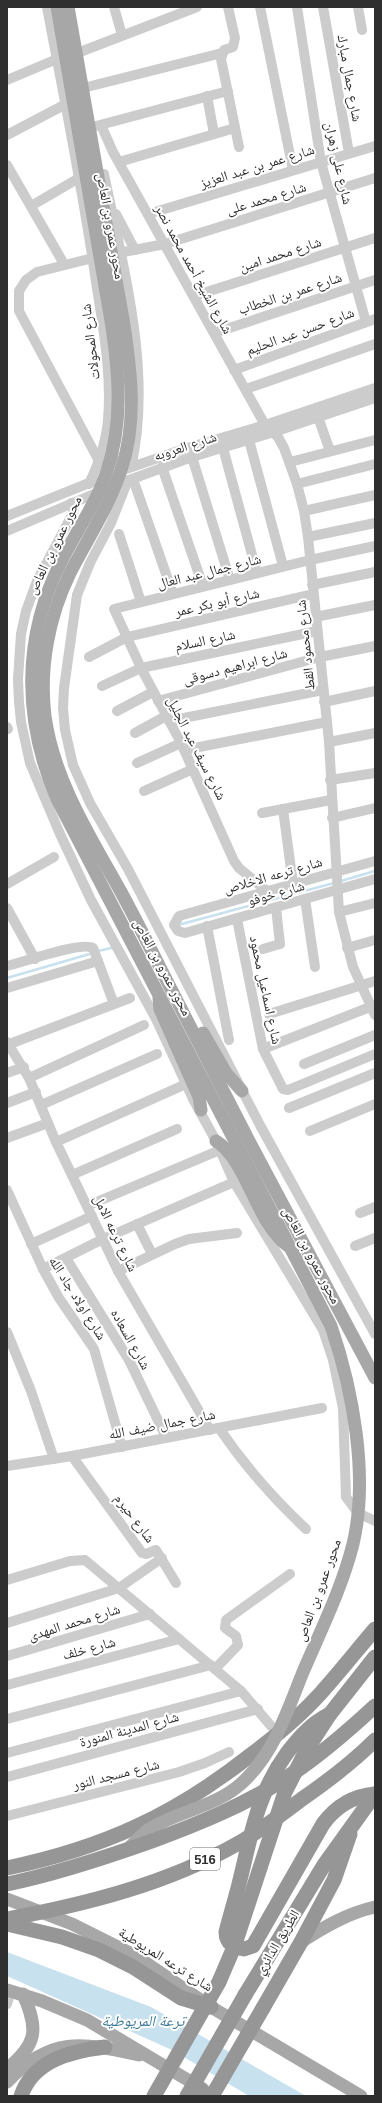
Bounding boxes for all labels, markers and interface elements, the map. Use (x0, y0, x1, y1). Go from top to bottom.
street label: شارع جمال مبارك (332, 33, 366, 123)
street label: شارع على زهران (320, 120, 356, 206)
street label: شارع عمر بن عبد العزيز (197, 141, 317, 193)
street label: محور عمرو بن العاص (93, 172, 128, 280)
street label: شارع محمد على (224, 178, 308, 220)
street label: شارع الشيخ أحمد محمد نصر (150, 201, 236, 337)
street label: شارع محمد امين (237, 233, 324, 277)
street label: شارع عمر بن الخطاب (236, 269, 344, 319)
street label: شارع المحولات (77, 303, 105, 381)
street label: شارع حسن عبد الحليم (244, 304, 357, 360)
street label: شارع العروبه (152, 428, 219, 466)
street label: محور عمرو بن العاص (23, 493, 86, 597)
street label: شارع جمال عبد العال (155, 550, 263, 594)
street label: شارع أبو بكر عمر (172, 584, 261, 622)
street label: شارع محمود القط (292, 599, 320, 691)
street label: شارع السلام (173, 626, 237, 656)
street label: شارع ابراهيم دسوقى (181, 644, 289, 690)
street label: شارع سيف عبد الجليل (162, 694, 230, 803)
street label: شارع ترعه الاخلاص (222, 853, 325, 899)
street label: شارع خوفو (246, 877, 307, 911)
street label: محور عمرو بن العاص (130, 916, 195, 1019)
street label: شارع اسماعيل محمود (245, 934, 285, 1046)
street label: شارع ترعه الامل (89, 1192, 141, 1275)
street label: محور عمرو بن العاص (279, 1204, 344, 1307)
street label: شارع اولاد جاد الله (44, 1253, 110, 1344)
street label: شارع السعاده (106, 1306, 154, 1373)
street label: شارع جمال ضيف الله (107, 1406, 217, 1444)
street label: شارع حيرم (110, 1490, 159, 1547)
street label: محور عمرو بن العاص (292, 1537, 345, 1644)
street label: شارع محمد المهدى (26, 1600, 122, 1645)
street label: شارع خلف (61, 1633, 118, 1665)
street label: شارع المدينة المنورة (78, 1708, 181, 1752)
street label: شارع مسجد النور (70, 1756, 161, 1795)
road number: 516 (190, 1848, 220, 1870)
street label: الطريق الدائري (251, 1907, 306, 1979)
street label: شارع ترعه المريوطية (115, 1924, 216, 1996)
water label: ترعة المريوطية (102, 2012, 188, 2030)

